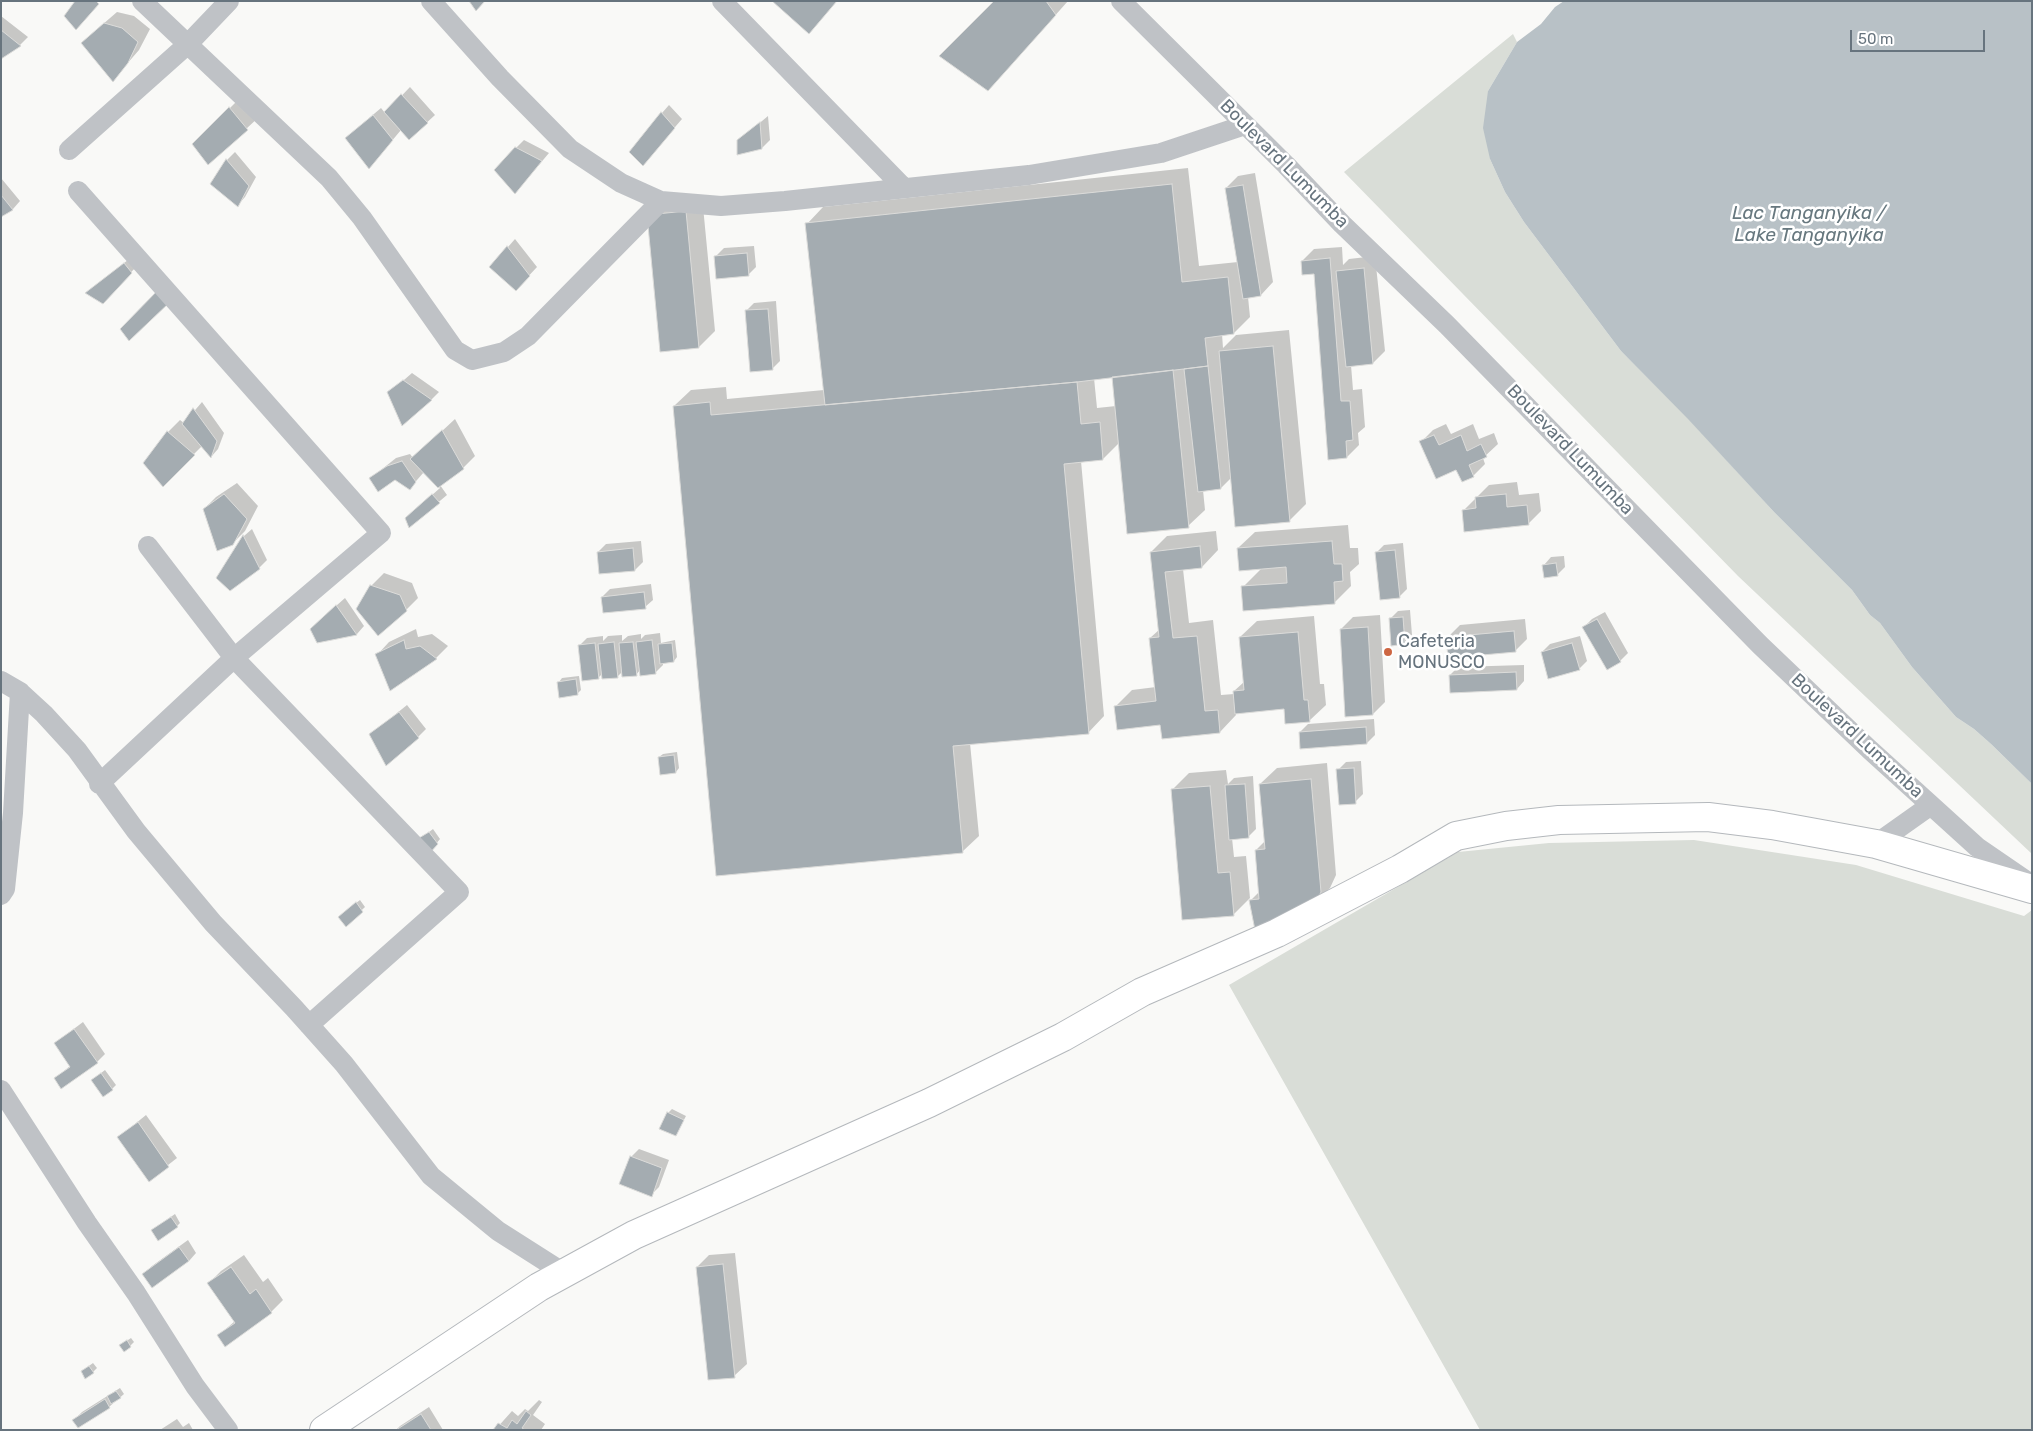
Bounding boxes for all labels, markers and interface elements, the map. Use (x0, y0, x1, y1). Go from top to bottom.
scale bar (1853, 20, 1988, 52)
text: 50 m (1858, 30, 1893, 48)
street label: Boulevard Lumumba (1215, 95, 1353, 233)
water label: Lac Tanganyika / Lake Tanganyika (1732, 203, 1886, 247)
street label: Boulevard Lumumba (1502, 380, 1638, 520)
place label: Cafeteria MONUSCO (1398, 631, 1485, 674)
marker: Cafeteria MONUSCO (1382, 646, 1394, 658)
street label: Boulevard Lumumba (1786, 669, 1928, 803)

